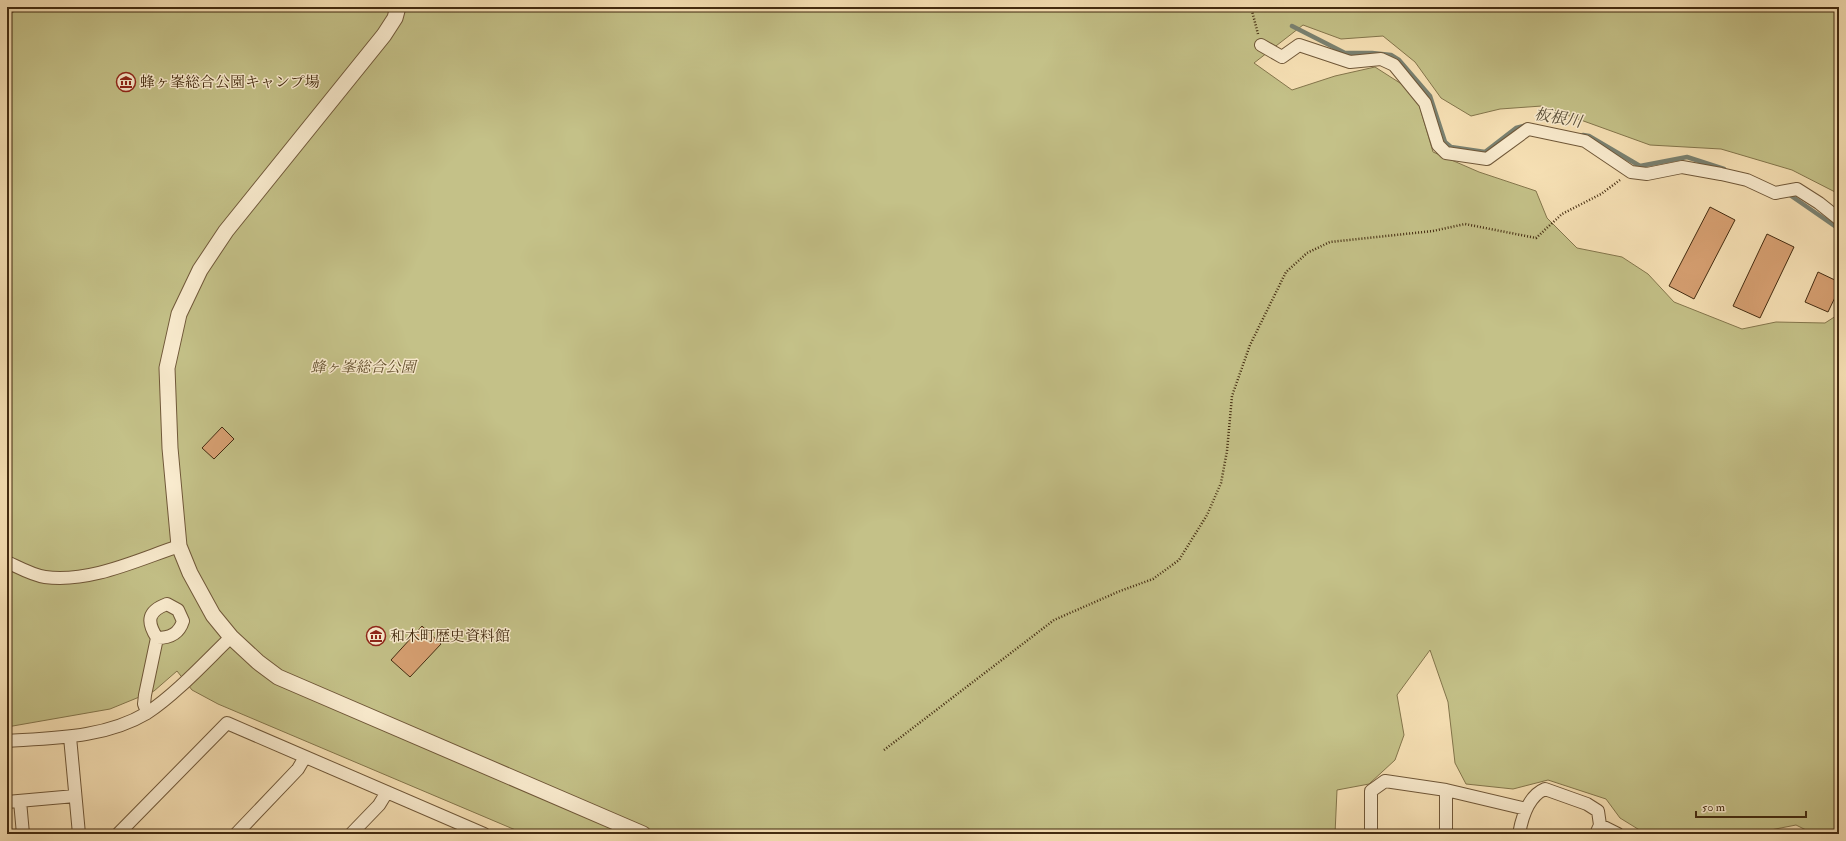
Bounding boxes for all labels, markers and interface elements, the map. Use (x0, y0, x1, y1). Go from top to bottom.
museum icon: 蜂ヶ峯総合公園キャンプ場 (115, 71, 137, 93)
place label: 蜂ヶ峯総合公園キャンプ場 (140, 73, 320, 92)
water label: 板根川 (1533, 104, 1585, 132)
park label: 蜂ヶ峯総合公園 (310, 358, 418, 377)
museum icon: 和木町歴史資料館 (365, 625, 387, 647)
place label: 和木町歴史資料館 (390, 627, 510, 646)
scale bar (1696, 793, 1806, 819)
text: 50 m (1702, 800, 1726, 815)

